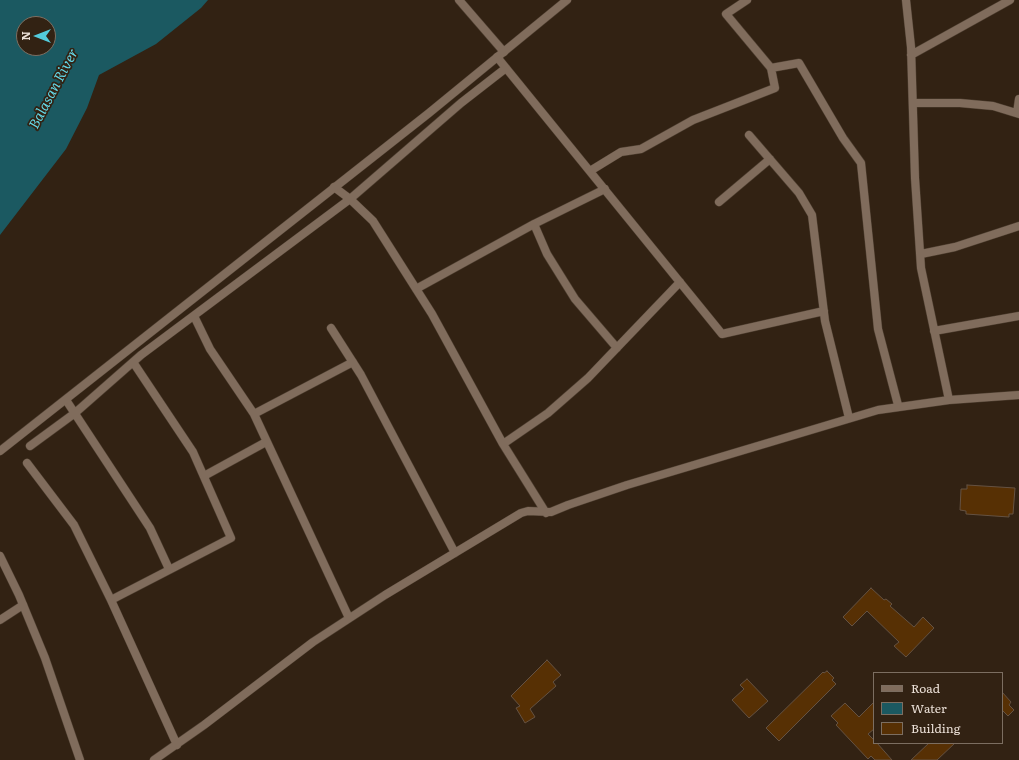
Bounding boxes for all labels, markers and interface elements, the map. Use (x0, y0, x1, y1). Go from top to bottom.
north arrow (16, 16, 56, 56)
text: N (17, 31, 33, 41)
water label: Balasan River (26, 46, 82, 132)
legend (873, 672, 1003, 744)
text: Road (911, 679, 940, 697)
text: Water (911, 699, 947, 717)
text: Building (911, 719, 960, 737)

